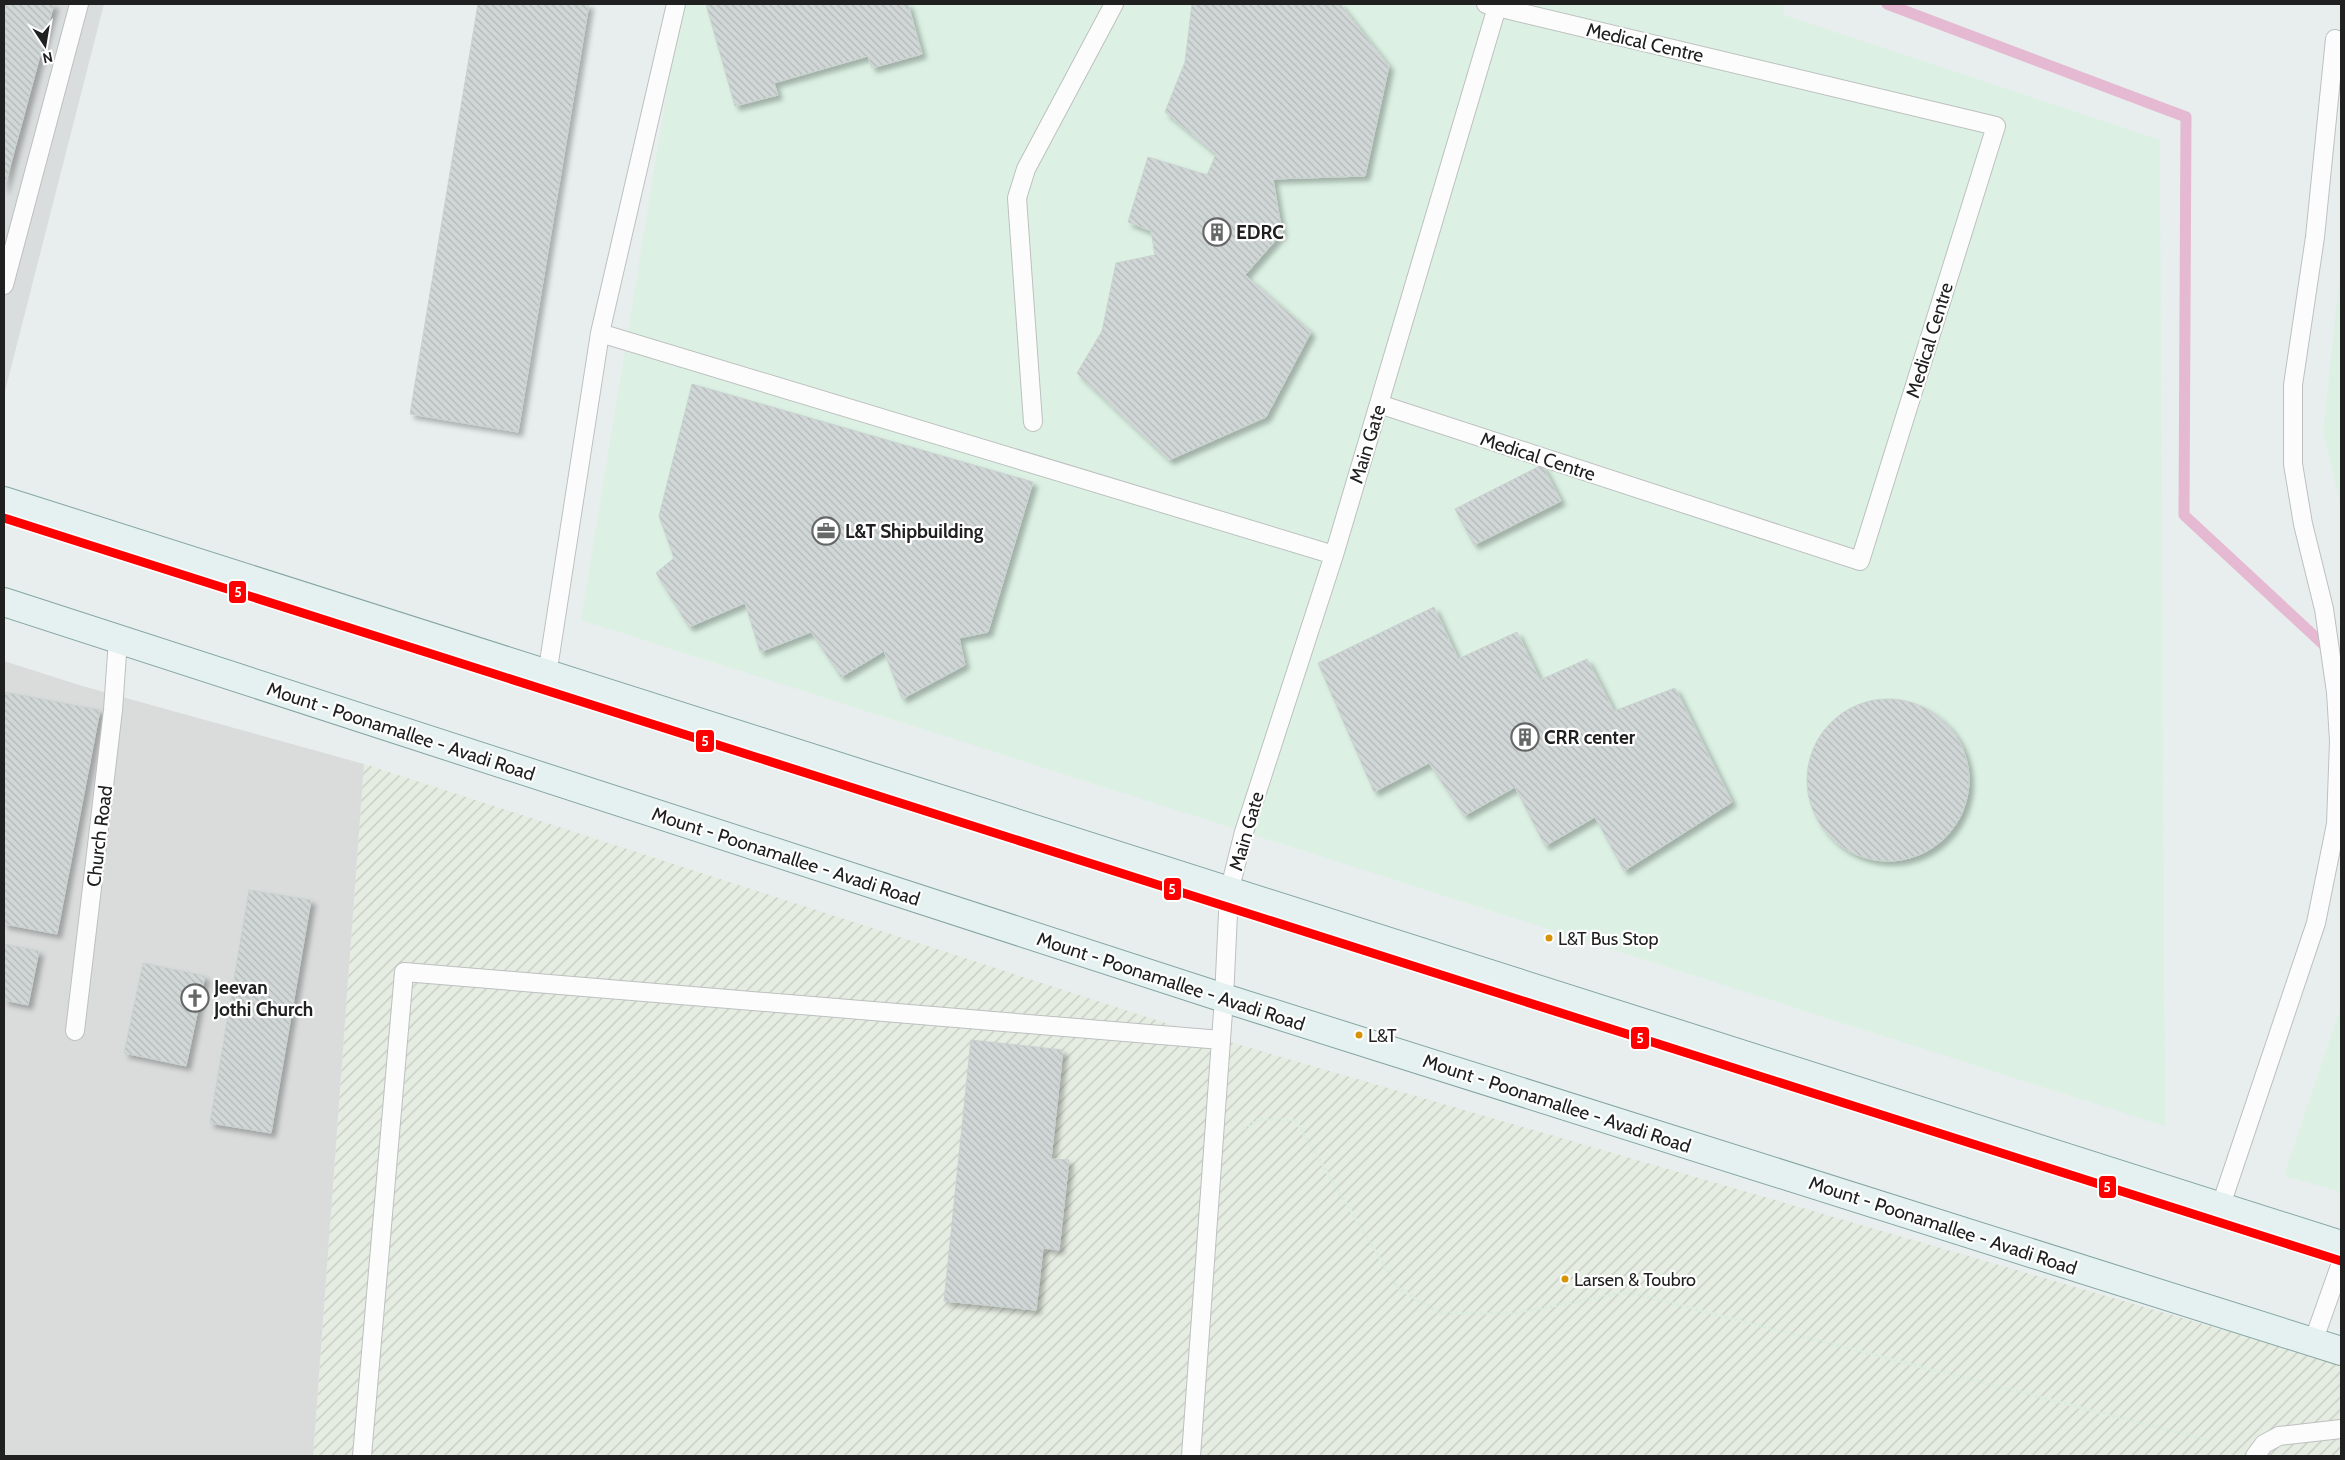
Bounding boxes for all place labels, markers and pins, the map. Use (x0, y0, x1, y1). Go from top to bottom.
building icon: EDRC (1202, 217, 1232, 247)
place label: EDRC (1236, 221, 1284, 244)
office icon: L&T Shipbuilding (811, 516, 841, 546)
place label: L&T Shipbuilding (845, 520, 984, 543)
building icon: CRR center (1510, 722, 1540, 752)
place label: CRR center (1544, 726, 1636, 749)
place label: L&T Bus Stop (1558, 928, 1658, 950)
marker: L&T Bus Stop (1544, 933, 1554, 943)
place label: Jeevan Jothi Church (213, 976, 313, 1021)
church icon: Jeevan Jothi Church (180, 983, 210, 1013)
place label: L&T (1368, 1025, 1397, 1047)
marker: L&T (1354, 1030, 1364, 1040)
place label: Larsen & Toubro (1574, 1269, 1696, 1291)
marker: Larsen & Toubro (1560, 1274, 1570, 1284)

